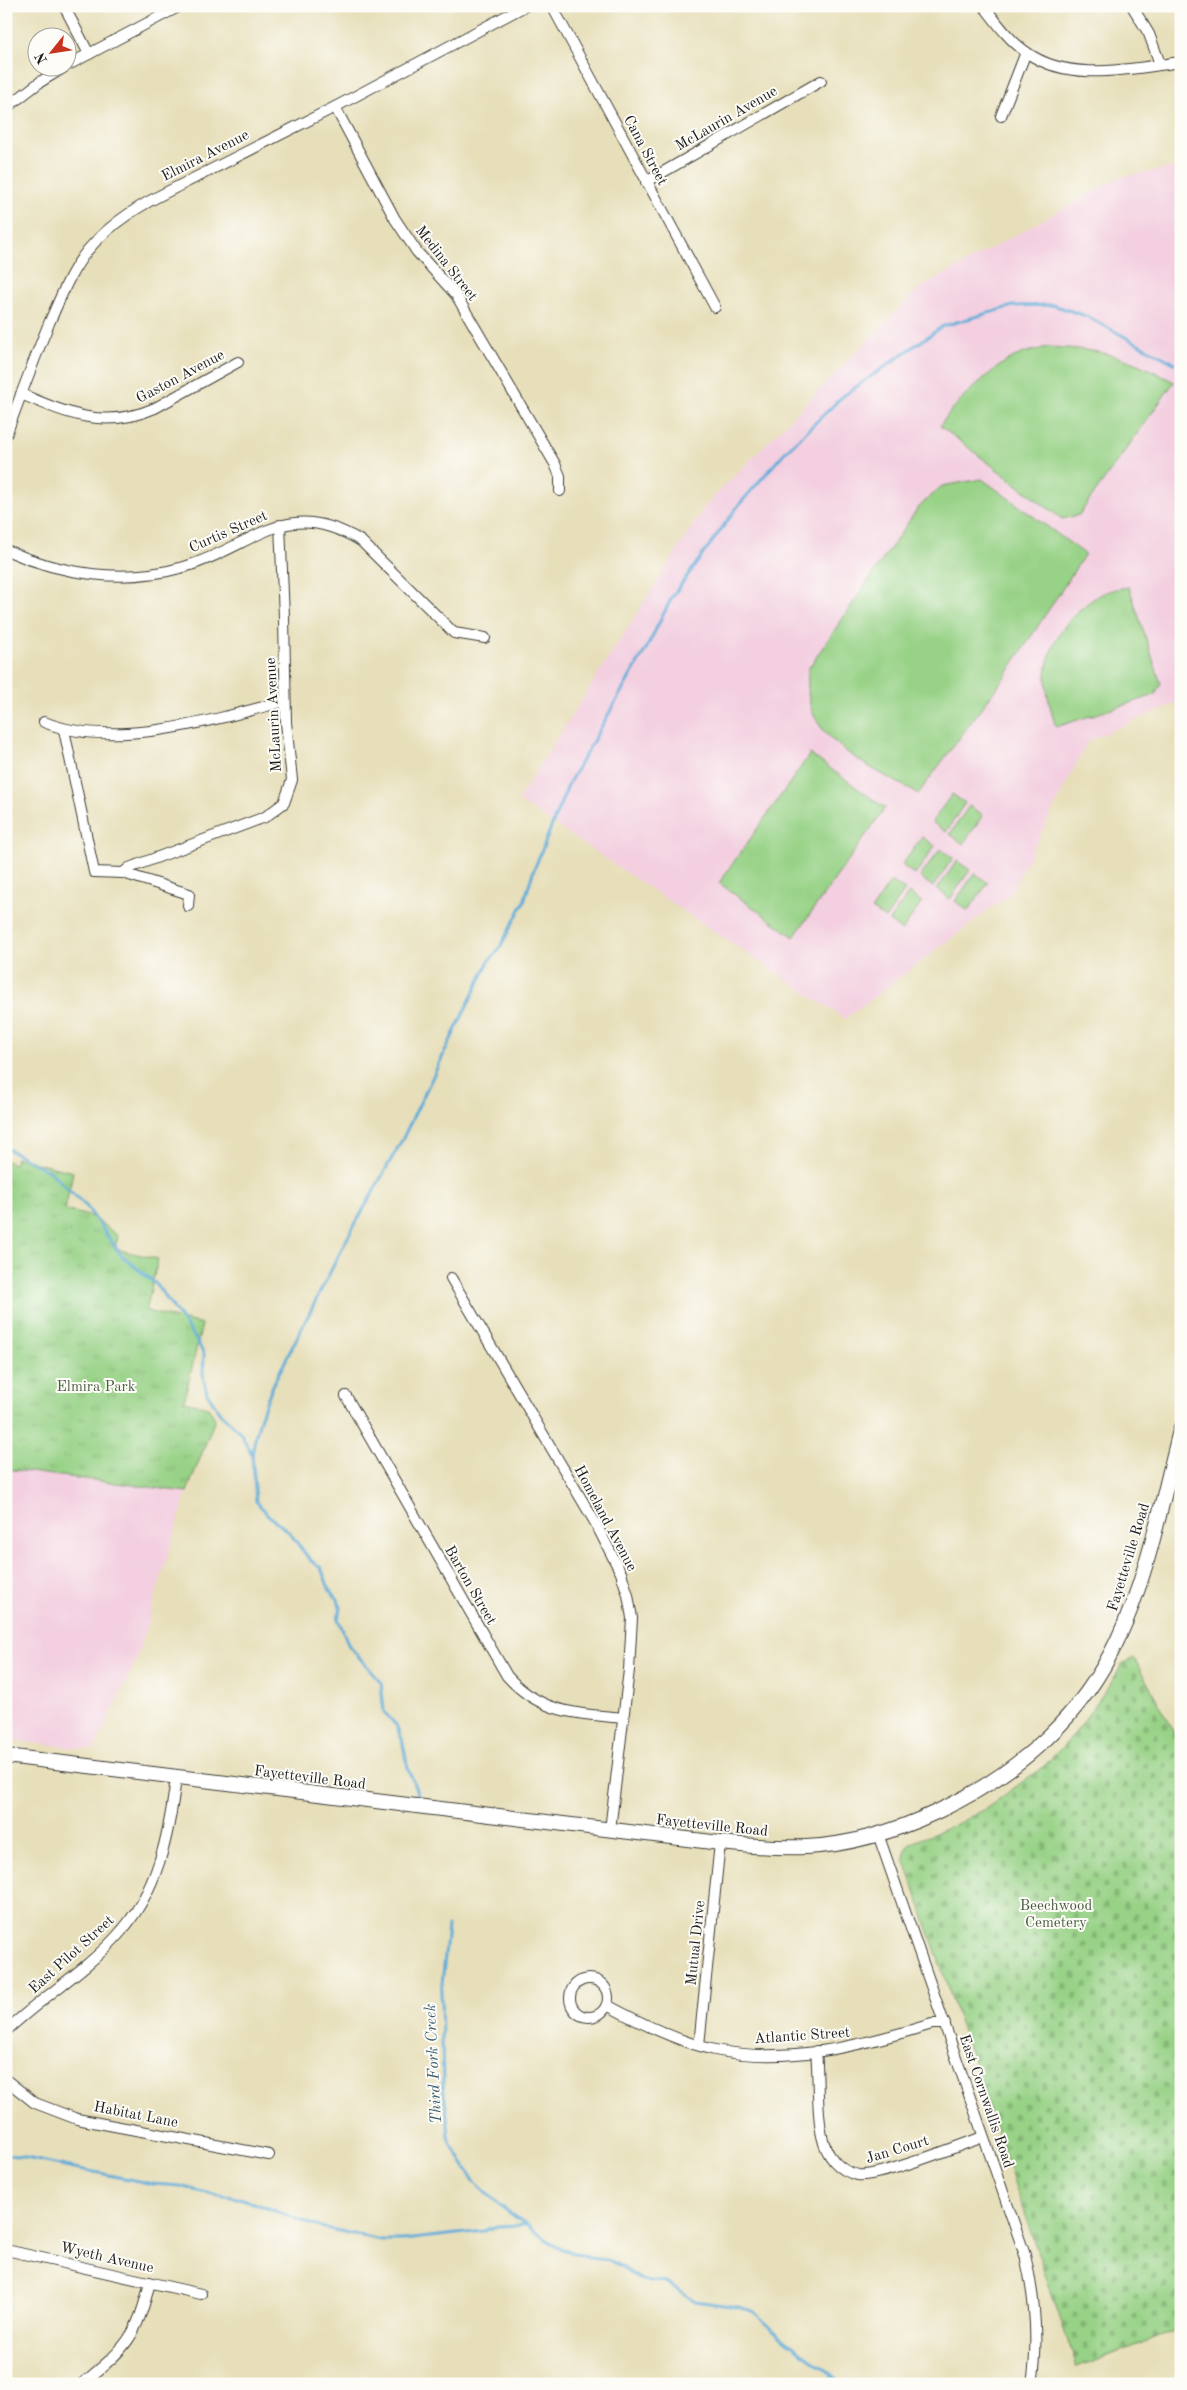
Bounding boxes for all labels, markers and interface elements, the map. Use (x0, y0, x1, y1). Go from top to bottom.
north arrow (28, 28, 78, 78)
text: N (33, 50, 50, 66)
street label: McLaurin Avenue (673, 84, 780, 154)
street label: Cana Street (620, 113, 669, 188)
street label: Elmira Avenue (160, 128, 252, 185)
street label: Medina Street (412, 224, 480, 304)
street label: Gaston Avenue (134, 348, 227, 407)
street label: Curtis Street (187, 508, 270, 556)
street label: McLaurin Avenue (264, 657, 285, 773)
park label: Elmira Park (56, 1380, 136, 1395)
street label: Homeland Avenue (571, 1463, 639, 1574)
street label: Fayetteville Road (1106, 1501, 1153, 1613)
street label: Barton Street (441, 1544, 498, 1628)
street label: Fayetteville Road (253, 1764, 367, 1793)
street label: Fayetteville Road (655, 1813, 769, 1840)
park label: Beechwood Cemetery (1020, 1899, 1092, 1931)
street label: Mutual Drive (685, 1900, 708, 1986)
street label: East Pilot Street (27, 1913, 117, 1997)
water label: Third Fork Creek (423, 2003, 445, 2124)
street label: Atlantic Street (754, 2026, 851, 2047)
street label: East Cornwallis Road (956, 2033, 1016, 2170)
street label: Habitat Lane (92, 2100, 179, 2131)
street label: Jan Court (864, 2134, 931, 2167)
street label: Wyeth Avenue (58, 2240, 155, 2277)

